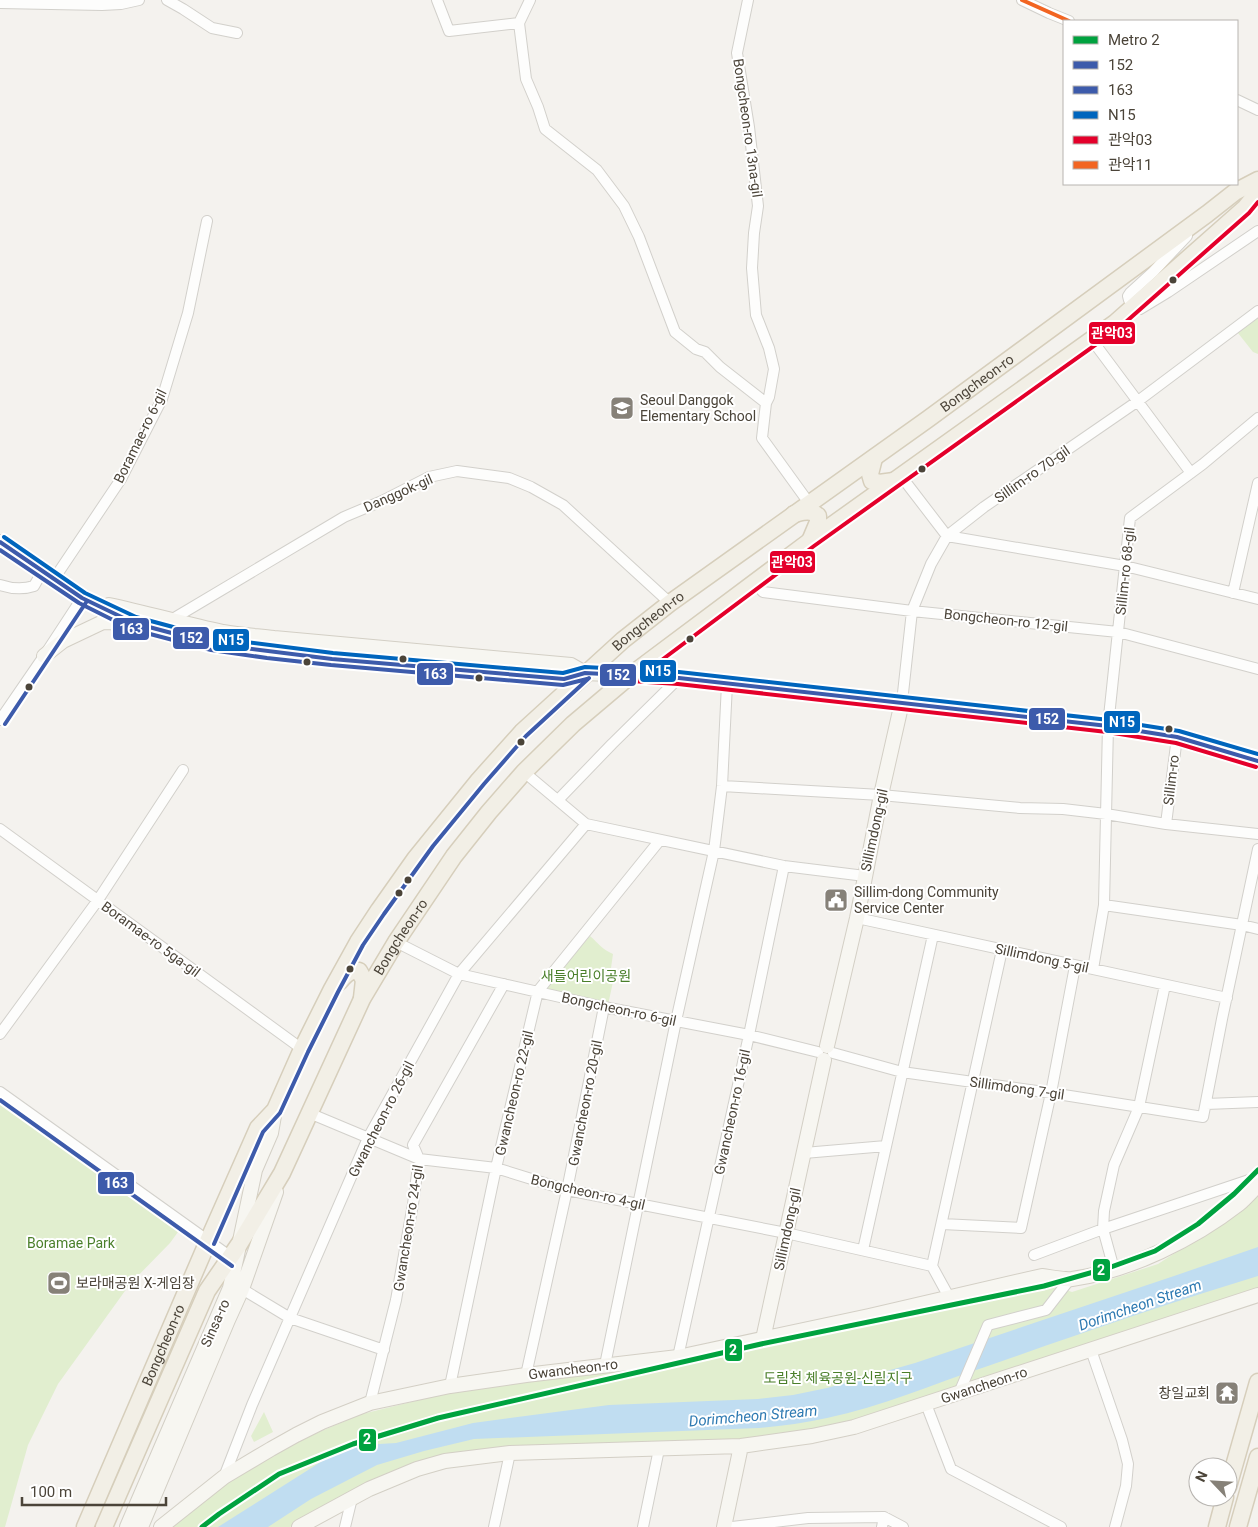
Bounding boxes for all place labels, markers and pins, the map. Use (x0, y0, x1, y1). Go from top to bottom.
unlabelled marker (1168, 275, 1178, 285)
place label: Seoul Danggok Elementary School (640, 392, 756, 424)
school or university icon: Seoul Danggok Elementary School (609, 395, 635, 421)
unlabelled marker (917, 464, 927, 474)
unlabelled marker (685, 634, 695, 644)
unlabelled marker (398, 654, 408, 664)
unlabelled marker (302, 657, 312, 667)
unlabelled marker (474, 673, 484, 683)
unlabelled marker (24, 682, 34, 692)
unlabelled marker (1164, 724, 1174, 734)
unlabelled marker (516, 737, 526, 747)
unlabelled marker (403, 875, 413, 885)
place label: Sillim-dong Community Service Center (854, 884, 999, 916)
public building icon: Sillim-dong Community Service Center (823, 887, 849, 913)
unlabelled marker (394, 888, 404, 898)
unlabelled marker (345, 964, 355, 974)
sports icon: 보라매공원 X-게임장 (46, 1270, 72, 1296)
place label: 보라매공원 X-게임장 (76, 1275, 195, 1291)
temple icon: 창일교회 (1214, 1380, 1240, 1406)
place label: 창일교회 (1158, 1385, 1210, 1401)

